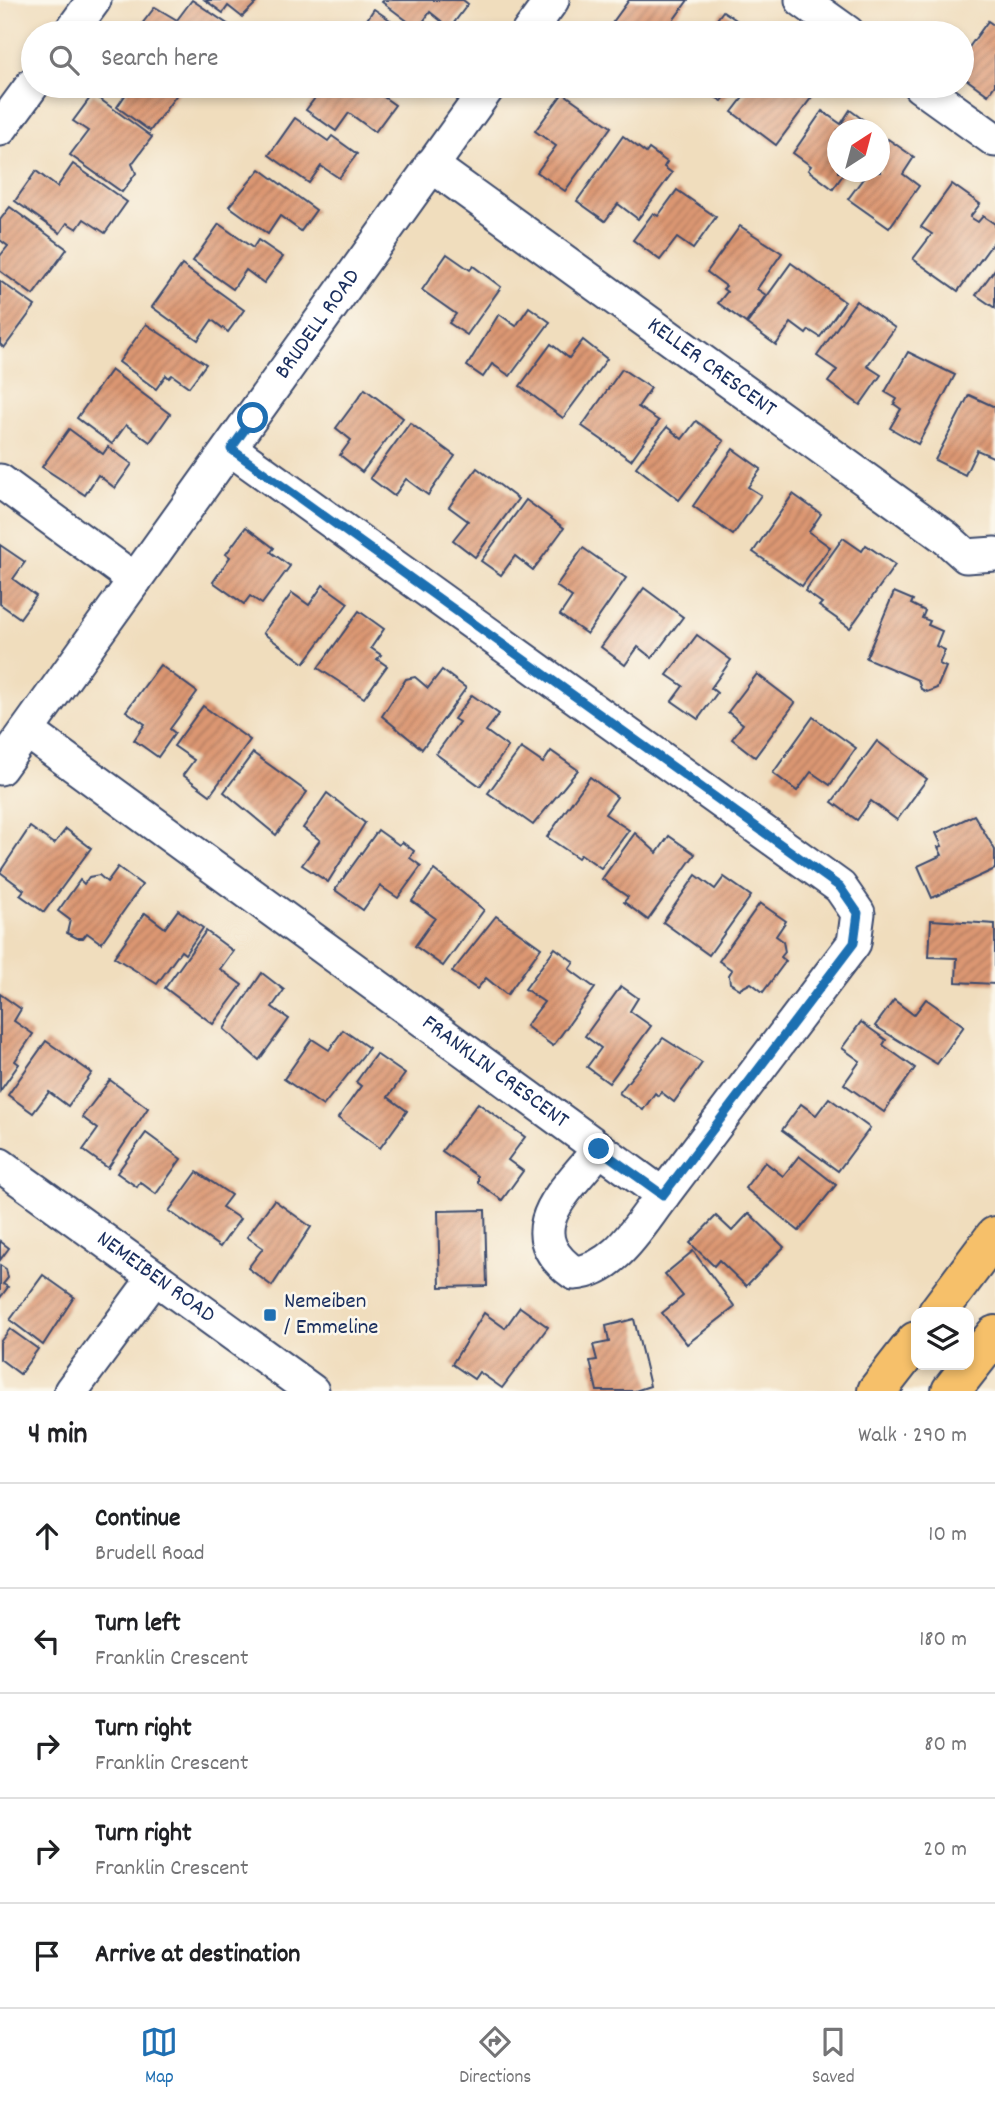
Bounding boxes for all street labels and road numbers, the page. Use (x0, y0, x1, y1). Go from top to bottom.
street label: BRUDELL ROAD (267, 262, 369, 386)
street label: KELLER CRESCENT (640, 310, 783, 426)
street label: FRANKLIN CRESCENT (414, 1007, 575, 1137)
street label: NEMEIBEN ROAD (89, 1223, 222, 1332)

